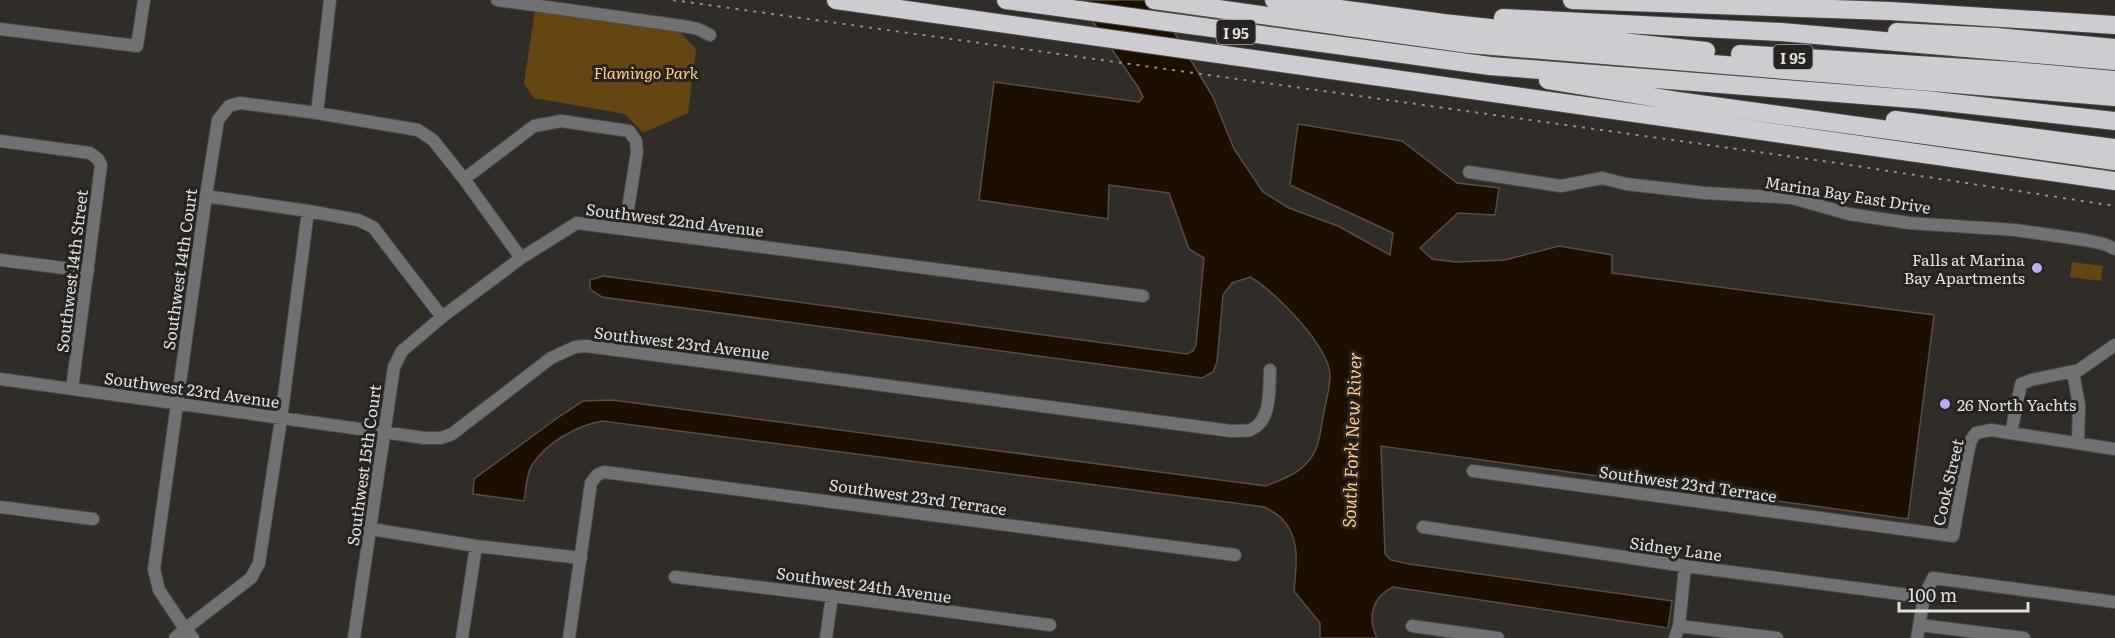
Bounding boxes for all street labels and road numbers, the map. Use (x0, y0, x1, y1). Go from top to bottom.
road number: I 95 (1216, 20, 1256, 44)
road number: I 95 (1774, 45, 1812, 69)
street label: Marina Bay East Drive (1763, 169, 1933, 219)
street label: Southwest 14th Court (156, 186, 202, 351)
street label: Southwest 14th Street (49, 188, 93, 354)
street label: Southwest 22nd Avenue (585, 196, 765, 242)
street label: Southwest 23rd Avenue (593, 319, 771, 365)
street label: Southwest 23rd Avenue (103, 365, 281, 413)
street label: Southwest 15th Court (340, 382, 386, 547)
street label: Cook Street (1925, 436, 1969, 528)
street label: Southwest 23rd Terrace (1598, 459, 1778, 507)
street label: Southwest 23rd Terrace (828, 472, 1008, 520)
street label: Sidney Lane (1628, 530, 1724, 566)
street label: Southwest 24th Avenue (775, 560, 953, 608)

